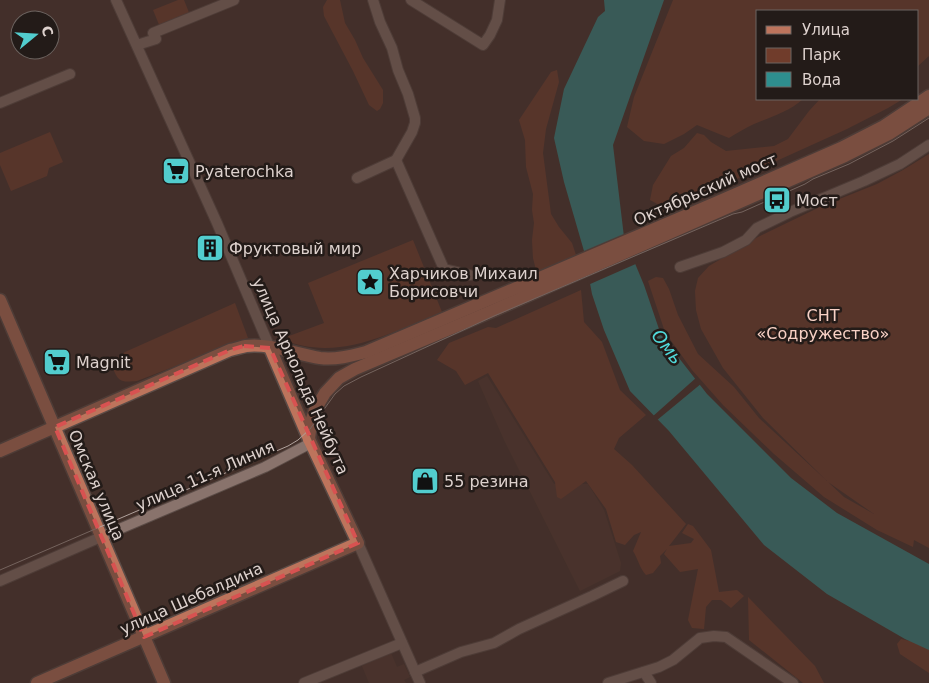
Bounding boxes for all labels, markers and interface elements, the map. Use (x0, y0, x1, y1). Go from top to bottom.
north arrow (10, 10, 60, 60)
legend (756, 10, 919, 100)
text: Улица (802, 21, 850, 39)
text: С (38, 24, 57, 38)
text: Парк (802, 46, 841, 64)
text: Вода (802, 71, 841, 89)
street label: Октябрьский мост (631, 149, 780, 230)
supermarket icon: Pyaterochka (161, 156, 191, 186)
place label: Pyaterochka (195, 162, 294, 181)
bus stop icon: Мост (762, 185, 792, 215)
place label: Мост (796, 191, 838, 210)
building icon: Фруктовый мир (195, 233, 225, 263)
place label: Фруктовый мир (229, 239, 361, 258)
place label: Харчиков Михаил Борисовчи (389, 264, 538, 301)
place icon: Харчиков Михаил Борисовчи (355, 267, 385, 297)
street label: улица Арнольда Нейбута (248, 275, 353, 478)
park label: СНТ «Содружество» (757, 306, 889, 343)
water label: Омь (647, 325, 687, 368)
supermarket icon: Magnit (42, 347, 72, 377)
place label: Magnit (76, 353, 131, 372)
street label: Омская улица (65, 427, 128, 543)
street label: улица 11-я Линия (133, 436, 277, 515)
shop icon: 55 резина (410, 466, 440, 496)
place label: 55 резина (444, 472, 529, 491)
street label: улица Шебалдина (117, 558, 266, 639)

